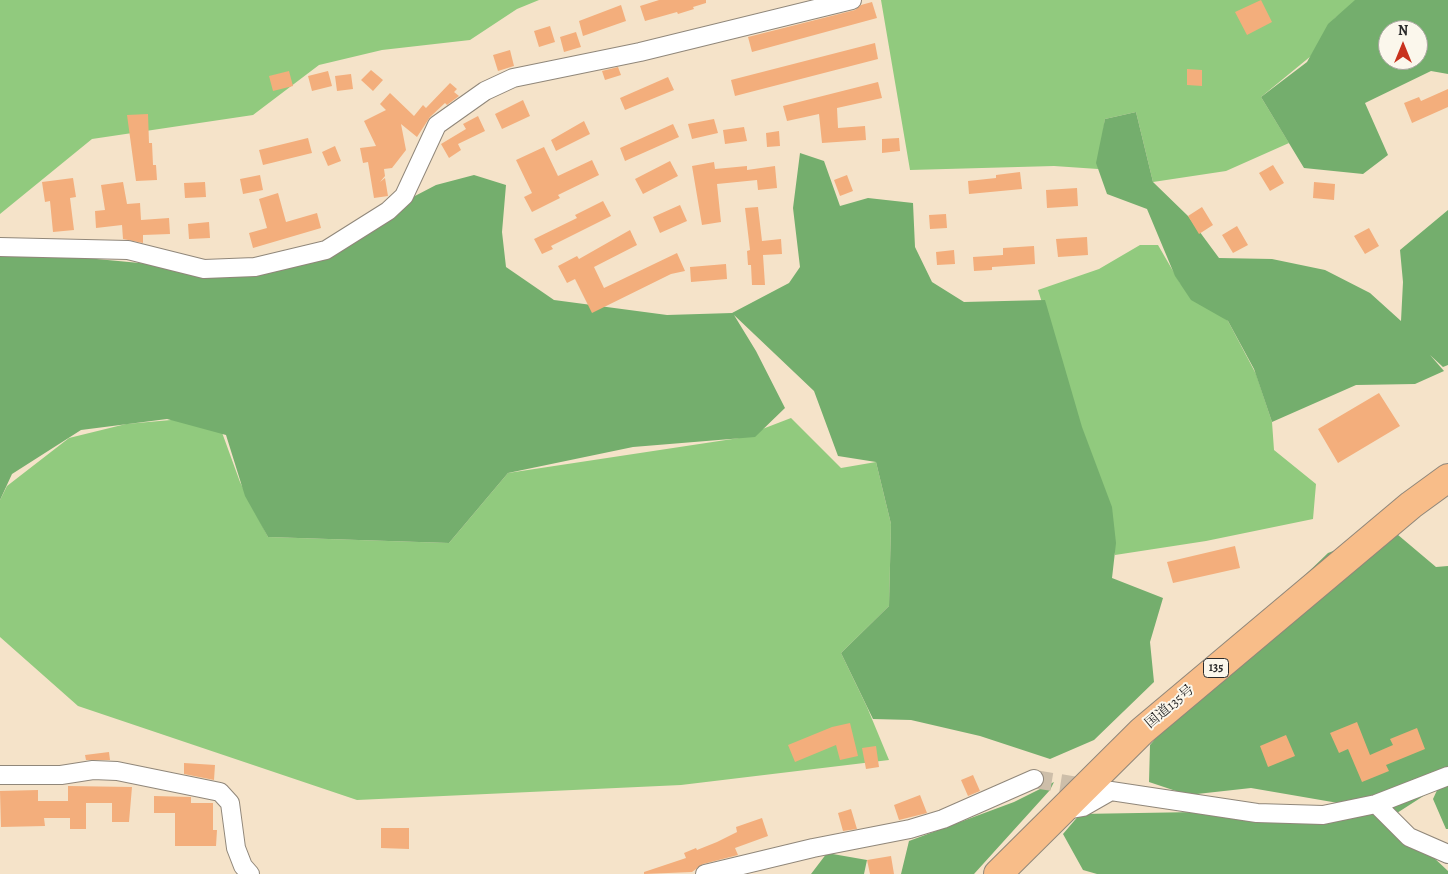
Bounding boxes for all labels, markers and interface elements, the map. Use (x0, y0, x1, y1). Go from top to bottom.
north arrow (1378, 20, 1428, 70)
text: N (1398, 21, 1408, 40)
road number: 135 (1204, 658, 1228, 678)
street label: 国道135号 (1142, 682, 1198, 732)

